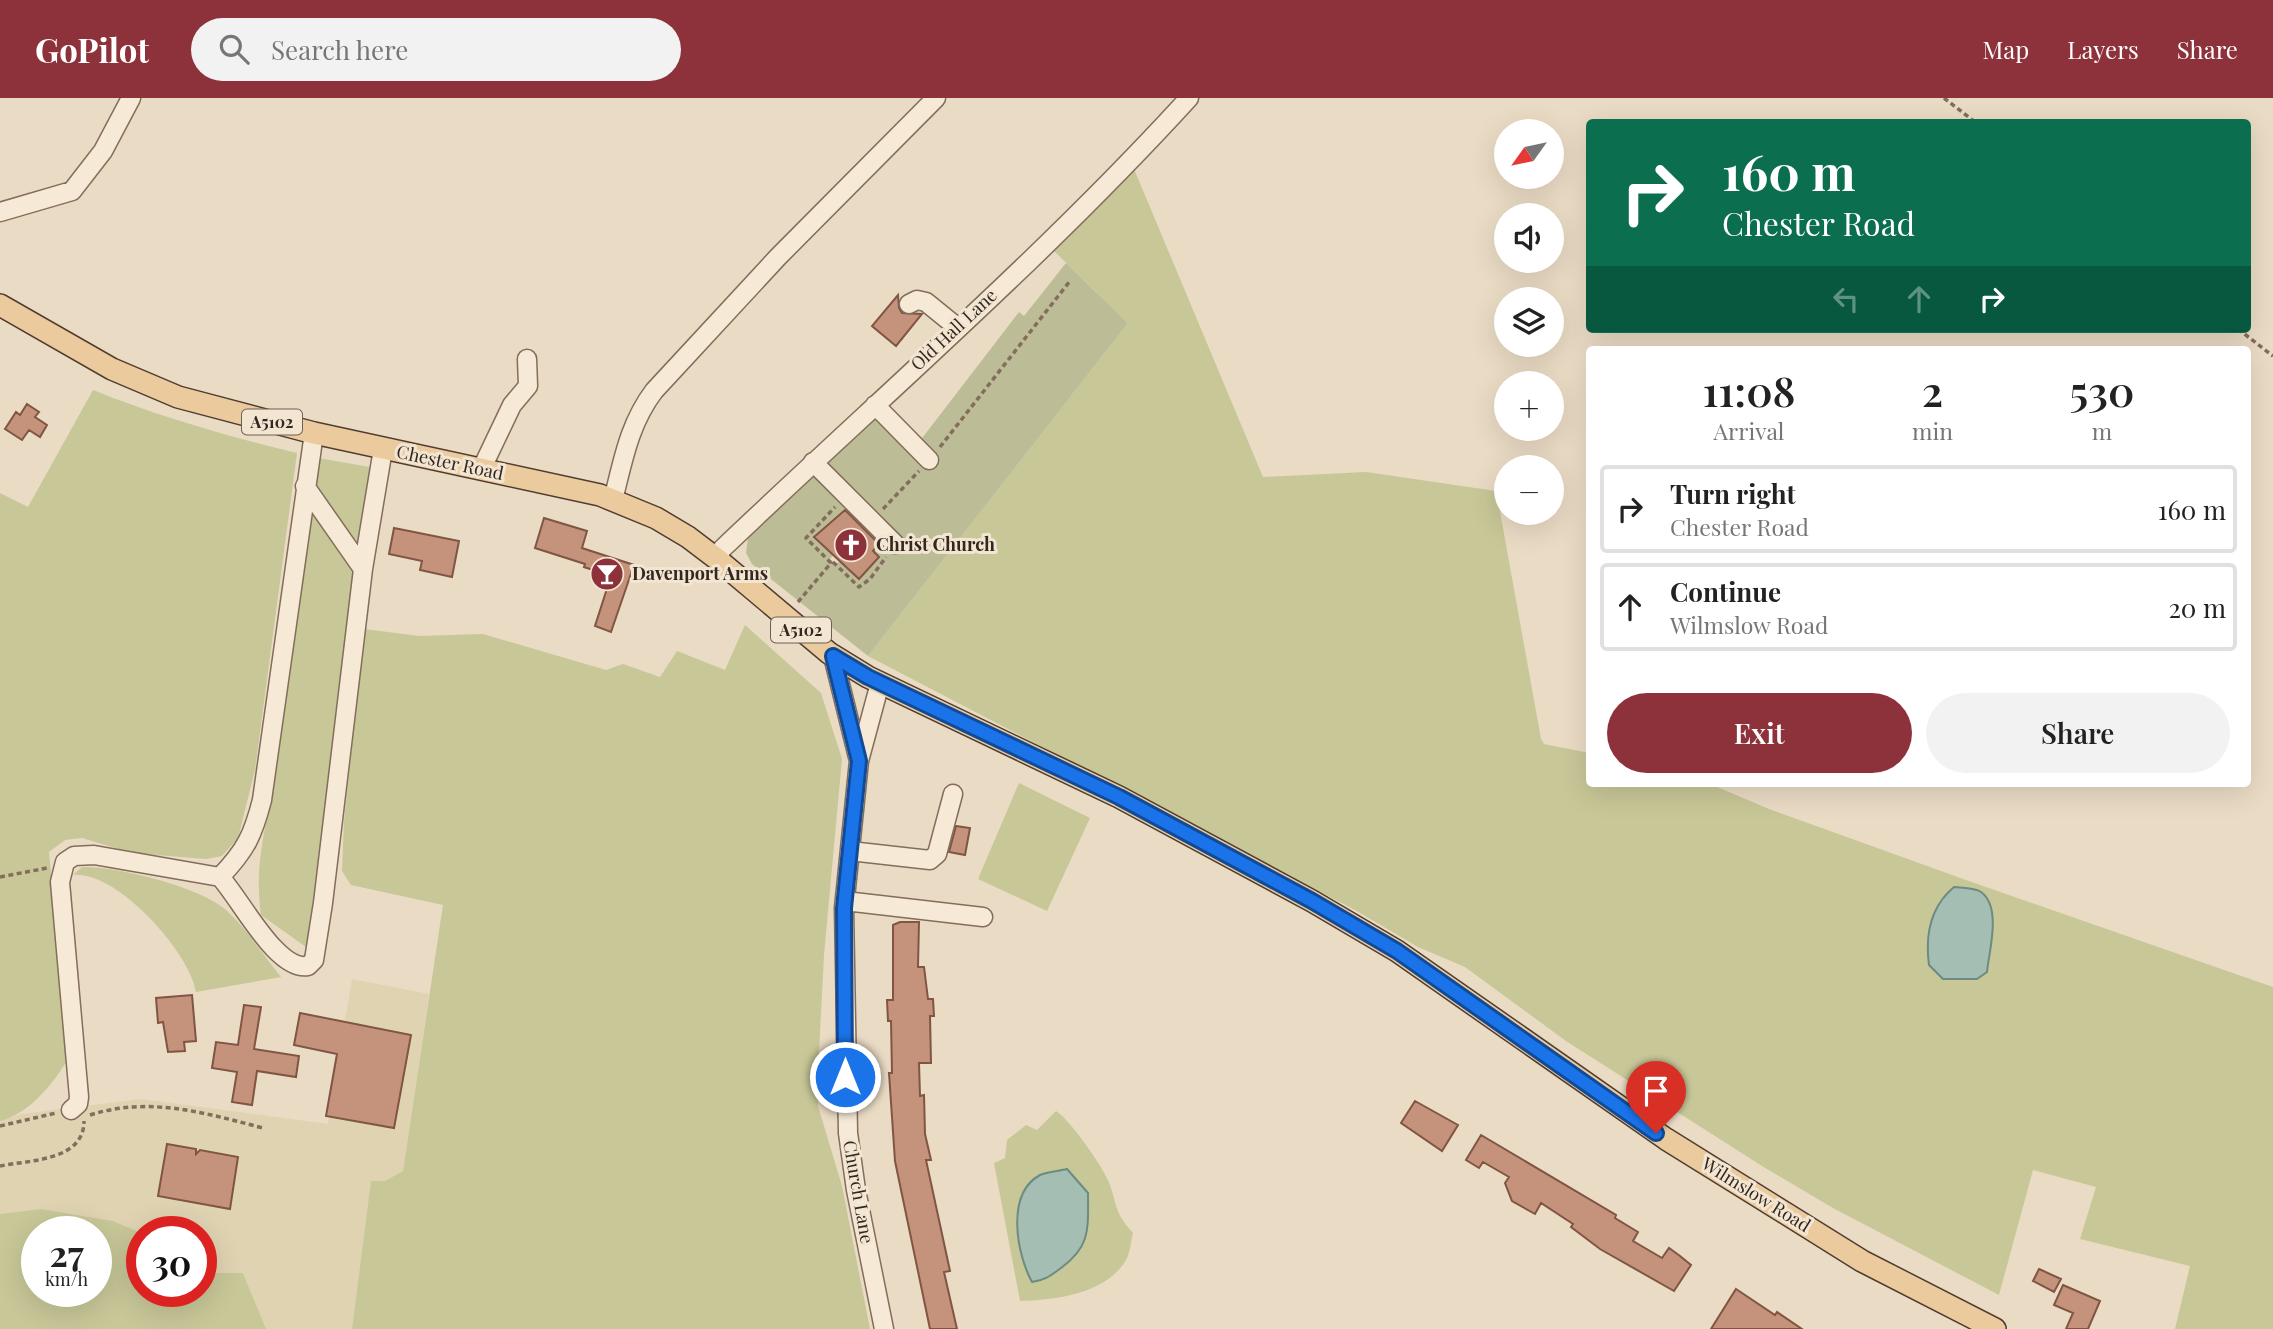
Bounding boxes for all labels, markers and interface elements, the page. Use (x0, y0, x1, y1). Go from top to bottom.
search box (191, 18, 681, 81)
text: GoPilot (35, 27, 149, 71)
icon: search (215, 30, 253, 68)
text: Search here (271, 32, 408, 67)
text: Map (1983, 33, 2029, 65)
text: Layers (2067, 33, 2139, 65)
text: Share (2177, 33, 2238, 65)
north arrow (1494, 119, 1564, 189)
map controls (1494, 119, 1564, 525)
text: 160 m (1722, 138, 1856, 203)
icon: right (1607, 147, 1698, 238)
text: Chester Road (1722, 201, 1915, 244)
button: sound (1494, 203, 1564, 273)
icon: left (1827, 280, 1865, 318)
icon: ahead (1900, 280, 1938, 318)
icon: right (1973, 280, 2011, 318)
street label: Old Hall Lane (905, 283, 1002, 375)
button: layers (1494, 287, 1564, 357)
text: 11:08 (1702, 362, 1796, 418)
text: 2 (1922, 362, 1943, 418)
text: 530 (2069, 362, 2135, 418)
button: + (1494, 371, 1564, 441)
road number: A5102 (242, 410, 302, 434)
text: Arrival (1714, 415, 1784, 446)
text: min (1912, 415, 1953, 446)
text: m (2092, 415, 2112, 446)
street label: Chester Road (395, 439, 506, 485)
button: − (1494, 455, 1564, 525)
text: Turn right (1670, 476, 1796, 511)
icon: right (1611, 490, 1649, 528)
text: 160 m (2158, 492, 2226, 527)
text: Chester Road (1670, 511, 1809, 542)
church icon: Christ Church (832, 526, 870, 564)
place label: Christ Church (876, 532, 995, 556)
bar icon: Davenport Arms (588, 555, 626, 593)
place label: Davenport Arms (632, 561, 768, 585)
text: Continue (1670, 574, 1781, 609)
icon: ahead (1611, 588, 1649, 626)
text: 20 m (2168, 590, 2226, 625)
text: Wilmslow Road (1670, 609, 1828, 640)
road number: A5102 (771, 618, 831, 642)
button: Exit (1607, 693, 1912, 773)
button: Share (1926, 693, 2230, 773)
position arrow (808, 1040, 882, 1114)
pin (1626, 1061, 1686, 1133)
icon: arrive (1637, 1072, 1675, 1110)
street label: Church Lane (838, 1138, 880, 1245)
street label: Wilmslow Road (1697, 1151, 1816, 1237)
speed limit sign: 30 (126, 1216, 217, 1307)
text: 27 (49, 1229, 84, 1276)
text: km/h (45, 1267, 88, 1291)

